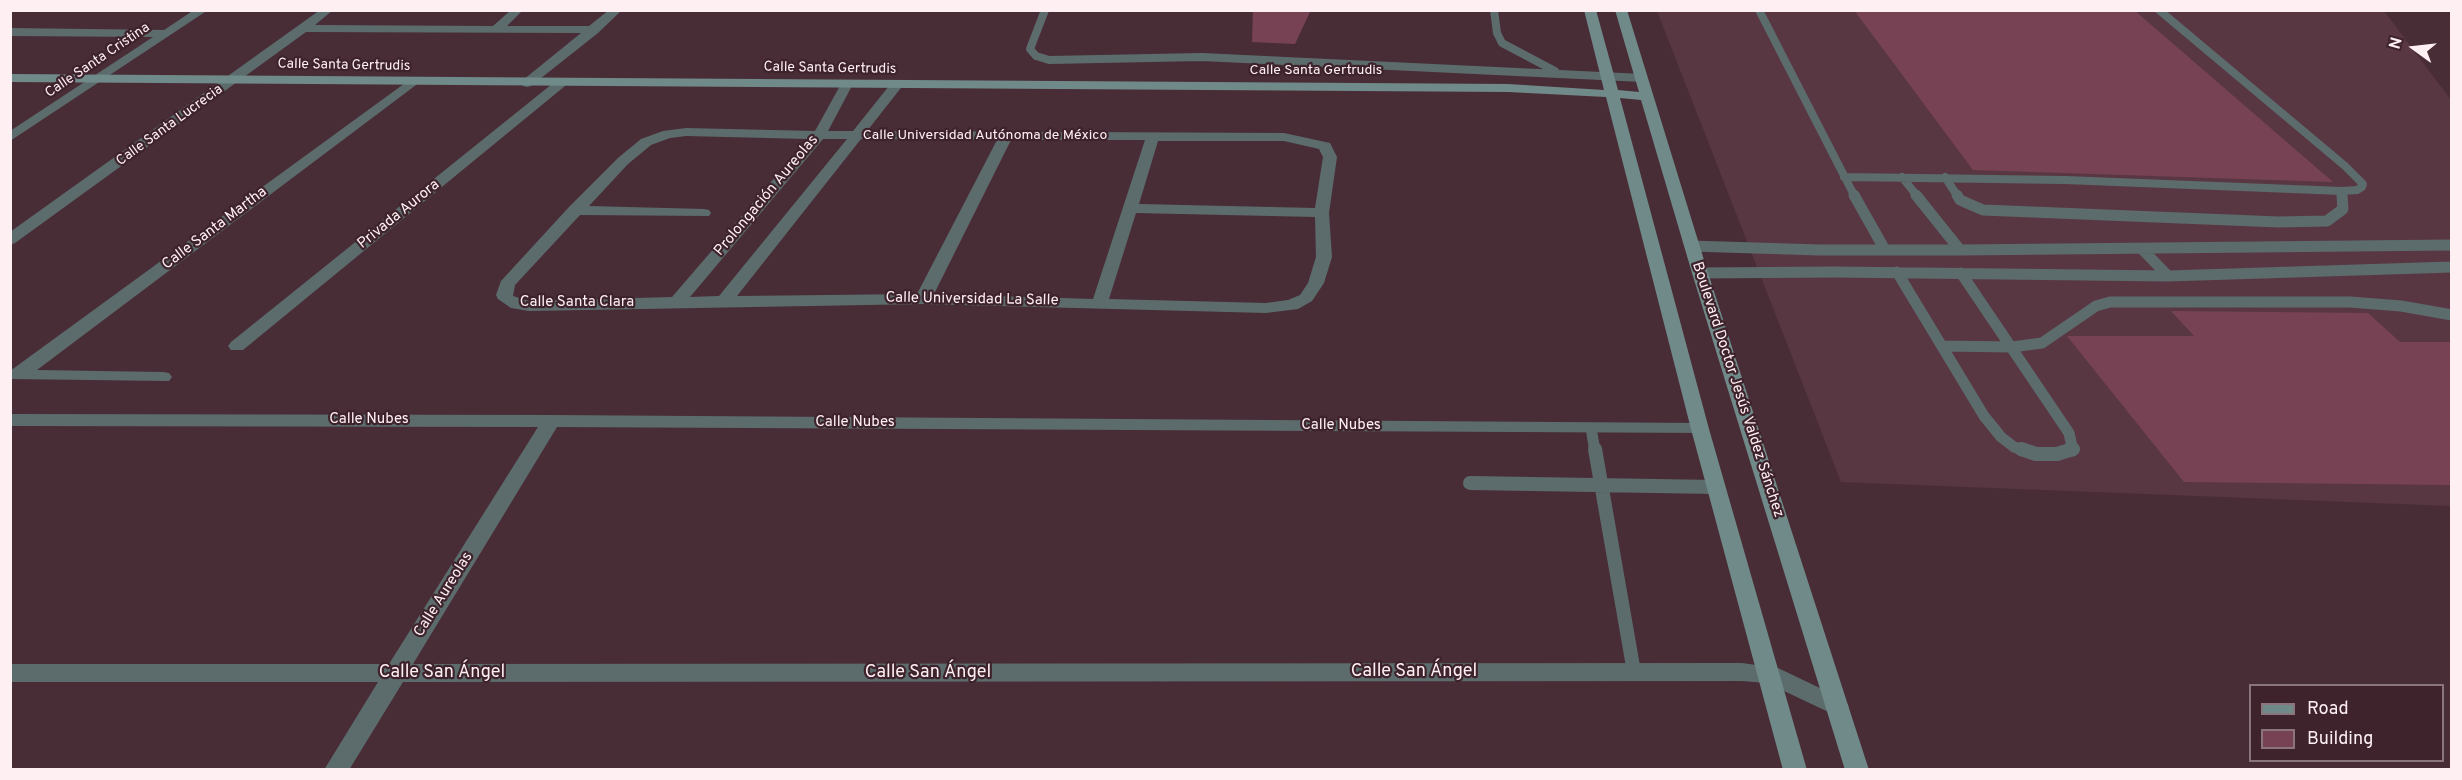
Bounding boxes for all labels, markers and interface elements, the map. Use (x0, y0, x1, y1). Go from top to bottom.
north arrow (2384, 18, 2444, 78)
street label: Calle Santa Cristina (43, 20, 153, 102)
text: N (2385, 35, 2408, 51)
street label: Calle Santa Gertrudis (277, 56, 411, 76)
street label: Calle Santa Gertrudis (763, 59, 897, 79)
street label: Calle Santa Gertrudis (1250, 63, 1382, 79)
street label: Calle Santa Lucrecia (114, 82, 226, 170)
street label: Calle Universidad Autónoma de México (863, 128, 1107, 144)
street label: Prolongación Aureolas (711, 132, 823, 260)
street label: Privada Aurora (354, 176, 444, 254)
street label: Calle Santa Martha (159, 184, 271, 274)
street label: Boulevard Doctor Jesús Valdez Sánchez (1687, 260, 1787, 520)
street label: Calle Universidad La Salle (885, 289, 1059, 311)
street label: Calle Santa Clara (520, 294, 634, 312)
street label: Calle Nubes (329, 411, 409, 429)
street label: Calle Nubes (815, 414, 895, 432)
street label: Calle Nubes (1301, 417, 1381, 435)
street label: Calle Aureolas (411, 549, 477, 641)
street label: Calle San Ángel (1351, 661, 1477, 683)
street label: Calle San Ángel (379, 662, 505, 684)
street label: Calle San Ángel (865, 662, 991, 684)
legend (2249, 684, 2444, 762)
text: Road (2307, 698, 2349, 721)
text: Building (2307, 728, 2373, 751)

